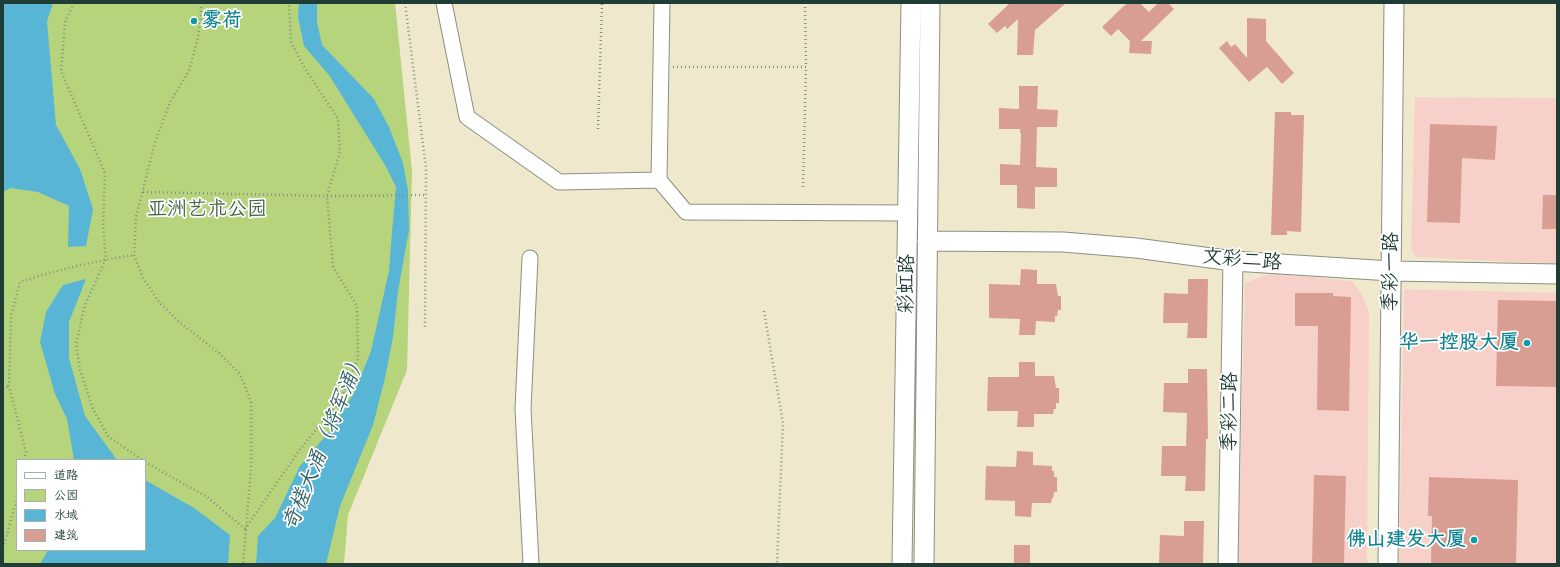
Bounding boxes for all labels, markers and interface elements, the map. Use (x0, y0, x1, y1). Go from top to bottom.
place label: 雾荷 (202, 9, 242, 33)
marker: 雾荷 (189, 16, 199, 26)
park label: 亚洲艺术公园 (147, 198, 267, 222)
street label: 季彩一路 (1378, 232, 1404, 312)
street label: 文彩二路 (1201, 245, 1283, 275)
street label: 彩虹路 (894, 254, 920, 314)
place label: 华一控股大厦 (1399, 331, 1519, 355)
marker: 华一控股大厦 (1522, 338, 1532, 348)
water label: 奇槎大涌（将军涌） (278, 350, 372, 534)
street label: 季彩二路 (1217, 372, 1243, 452)
legend (16, 459, 146, 551)
text: 道路 (54, 467, 78, 483)
text: 公园 (54, 487, 78, 503)
text: 水域 (54, 507, 78, 523)
text: 建筑 (54, 527, 78, 543)
place label: 佛山建发大厦 (1346, 528, 1466, 552)
marker: 佛山建发大厦 (1469, 535, 1479, 545)

